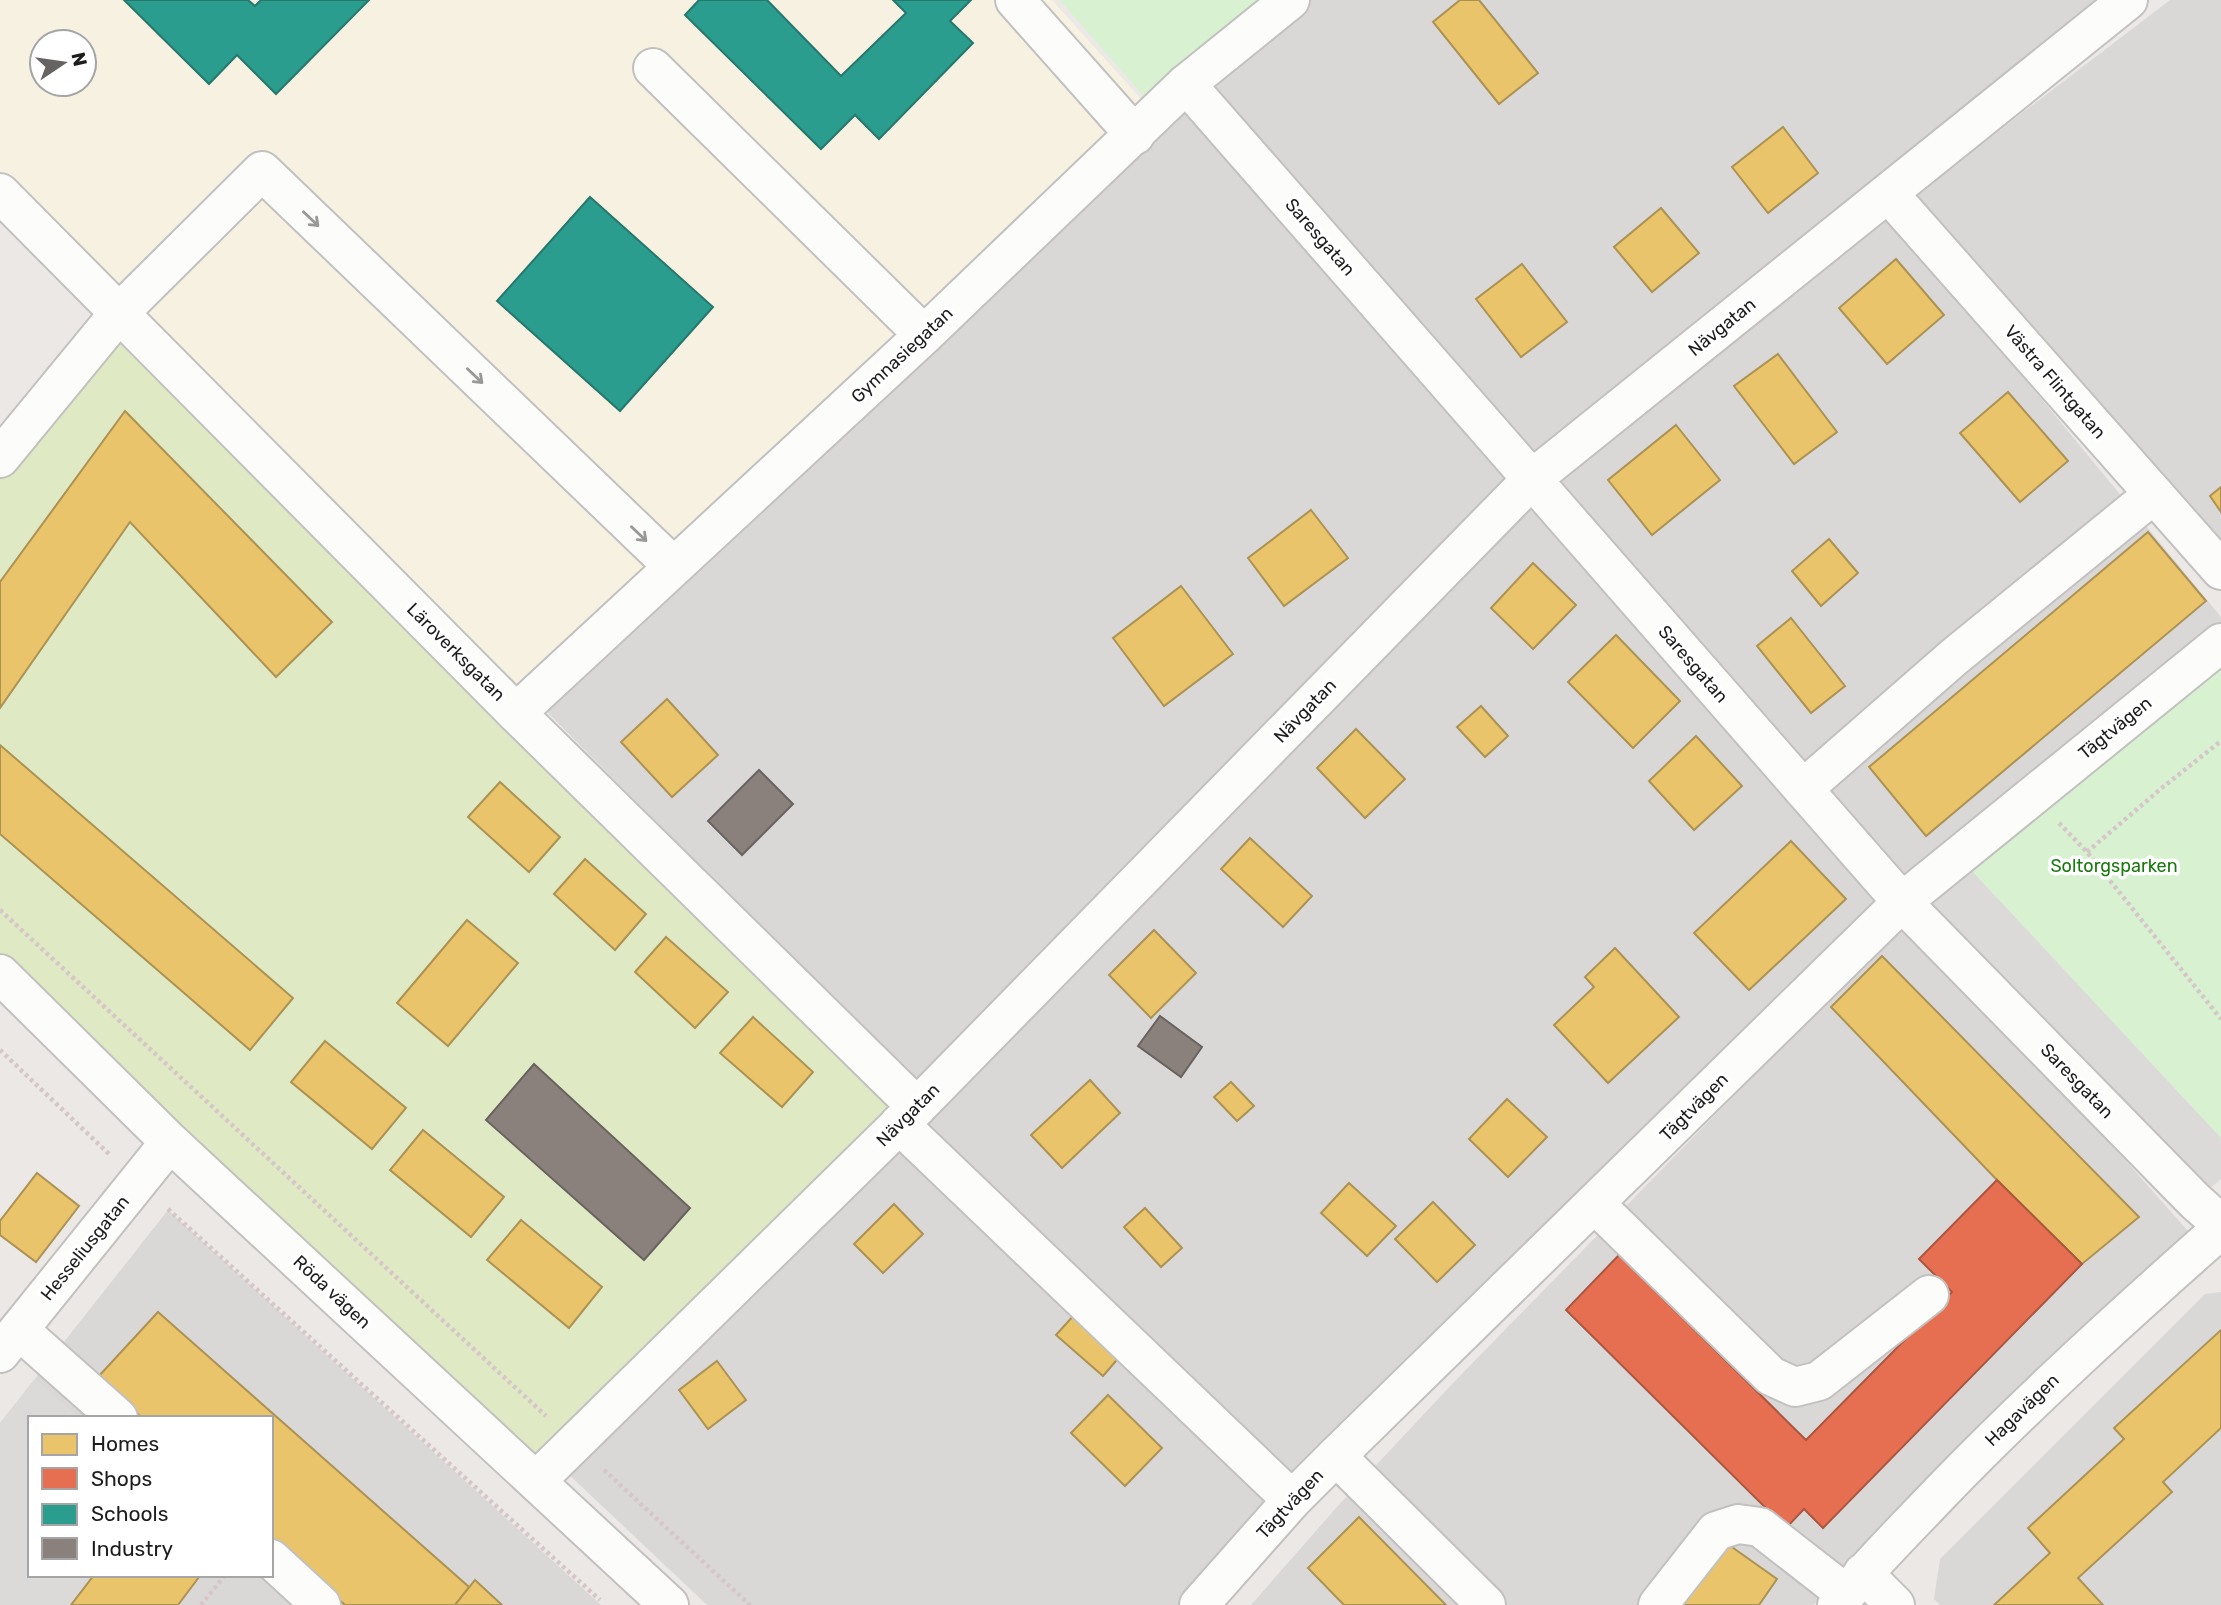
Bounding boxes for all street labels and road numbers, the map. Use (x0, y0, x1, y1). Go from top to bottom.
street label: Saresgatan (1280, 194, 1360, 280)
street label: Nävgatan (1684, 293, 1760, 361)
street label: Gymnasiegatan (847, 302, 957, 408)
street label: Västra Flintgatan (2000, 321, 2110, 443)
street label: Läroverksgatan (402, 598, 510, 706)
street label: Saresgatan (1653, 621, 1733, 707)
street label: Nävgatan (1269, 674, 1341, 748)
street label: Tägtvägen (2074, 692, 2156, 764)
street label: Saresgatan (2036, 1039, 2118, 1123)
street label: Tägtvägen (1655, 1068, 1733, 1146)
street label: Nävgatan (872, 1079, 944, 1151)
street label: Hesseliusgatan (36, 1191, 134, 1305)
street label: Röda vägen (289, 1251, 375, 1333)
street label: Hagavägen (1980, 1369, 2064, 1451)
street label: Tägtvägen (1252, 1464, 1328, 1544)

